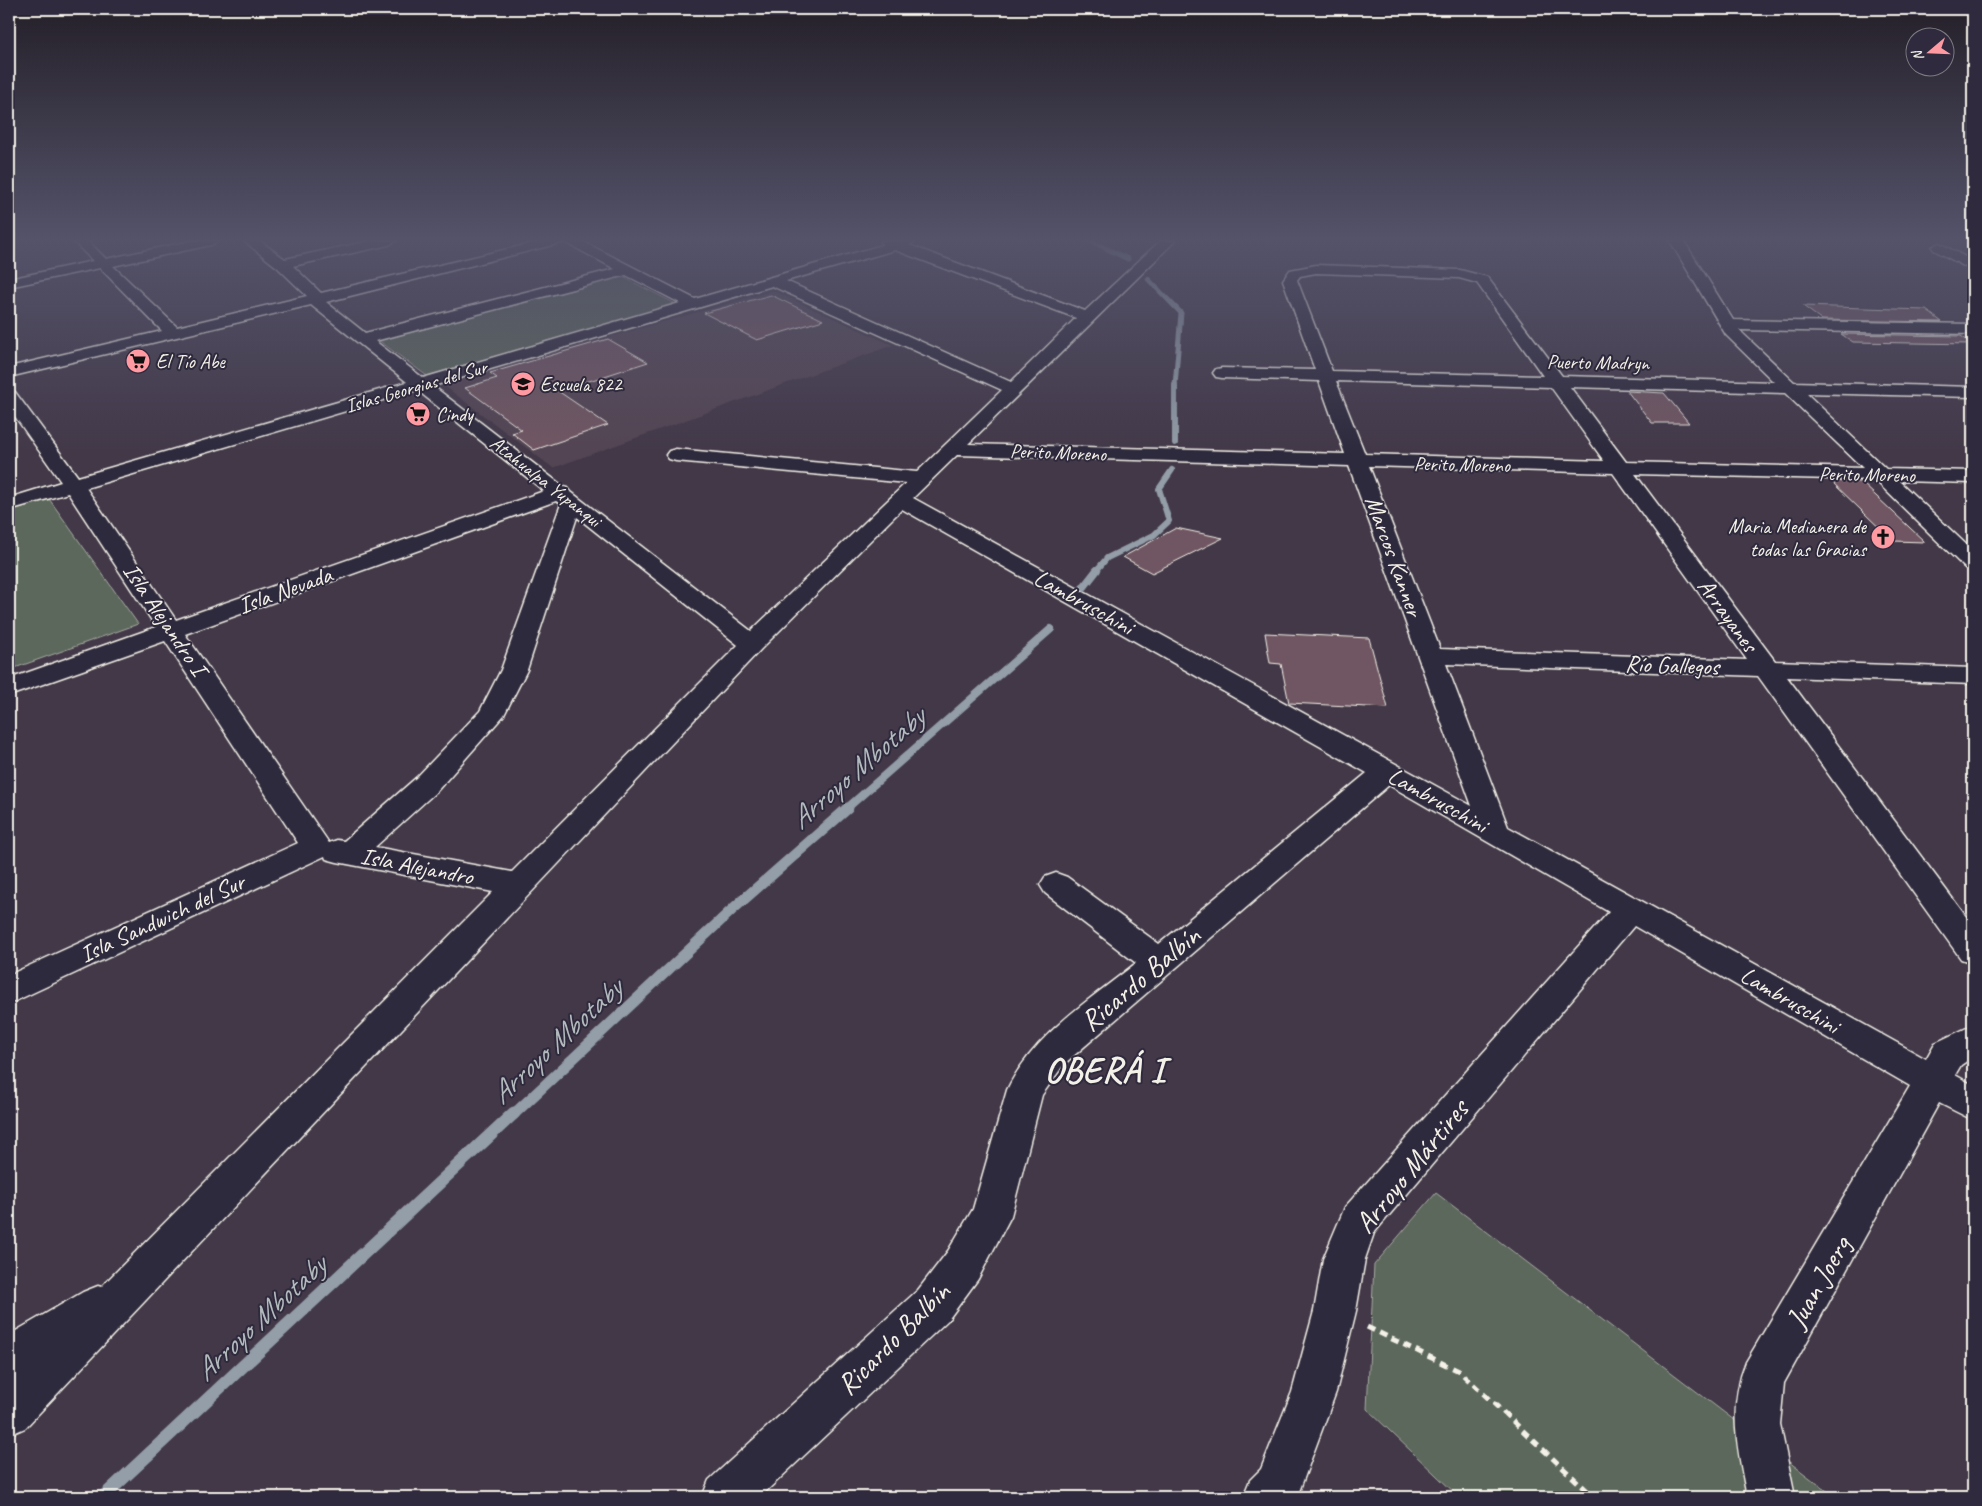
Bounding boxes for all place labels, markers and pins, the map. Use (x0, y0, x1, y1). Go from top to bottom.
supermarket icon: El Tío Abe (125, 348, 151, 374)
place label: El Tío Abe (156, 349, 226, 374)
school or university icon: Escuela 822 (510, 371, 536, 397)
place label: Escuela 822 (540, 372, 624, 397)
supermarket icon: Cindy (405, 401, 431, 427)
place label: Cindy (436, 402, 475, 427)
place label: Maria Medianera de todas las Gracias (1728, 514, 1868, 562)
church icon: Maria Medianera de todas las Gracias (1870, 524, 1896, 550)

